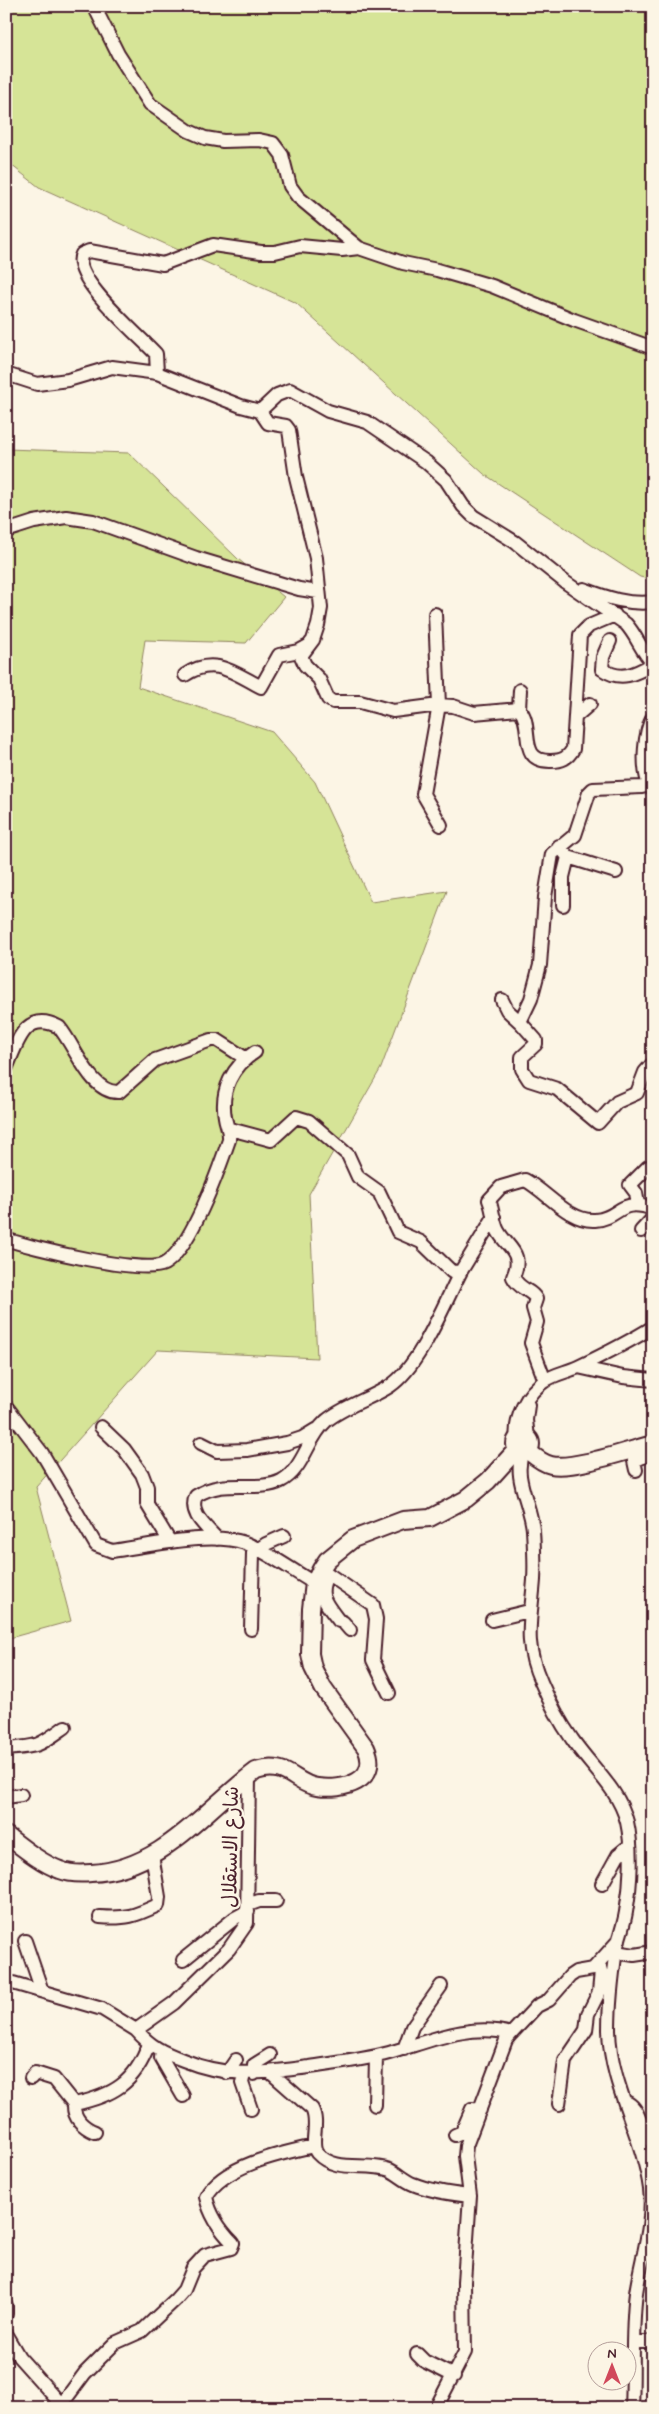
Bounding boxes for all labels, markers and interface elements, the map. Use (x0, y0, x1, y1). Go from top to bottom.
street label: شارع الاستقلال (217, 1786, 246, 1908)
north arrow (586, 2342, 636, 2392)
text: N (607, 2345, 617, 2363)

